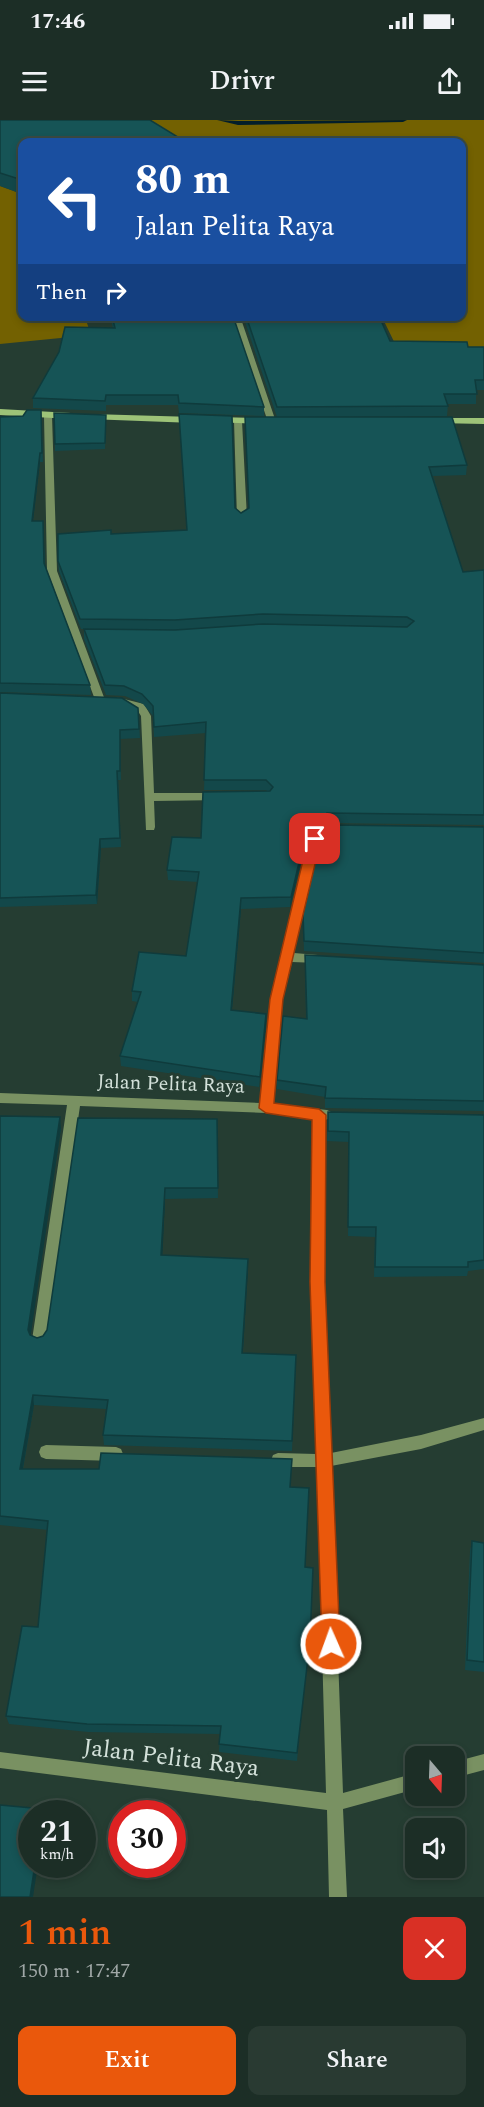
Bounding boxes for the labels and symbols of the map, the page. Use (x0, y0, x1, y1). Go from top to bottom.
pin (289, 813, 340, 864)
street label: Jalan Pelita Raya (97, 1066, 246, 1102)
position arrow (299, 1612, 363, 1676)
street label: Jalan Pelita Raya (81, 1729, 261, 1787)
north arrow (405, 1746, 465, 1806)
speed limit sign: 30 (108, 1800, 186, 1878)

